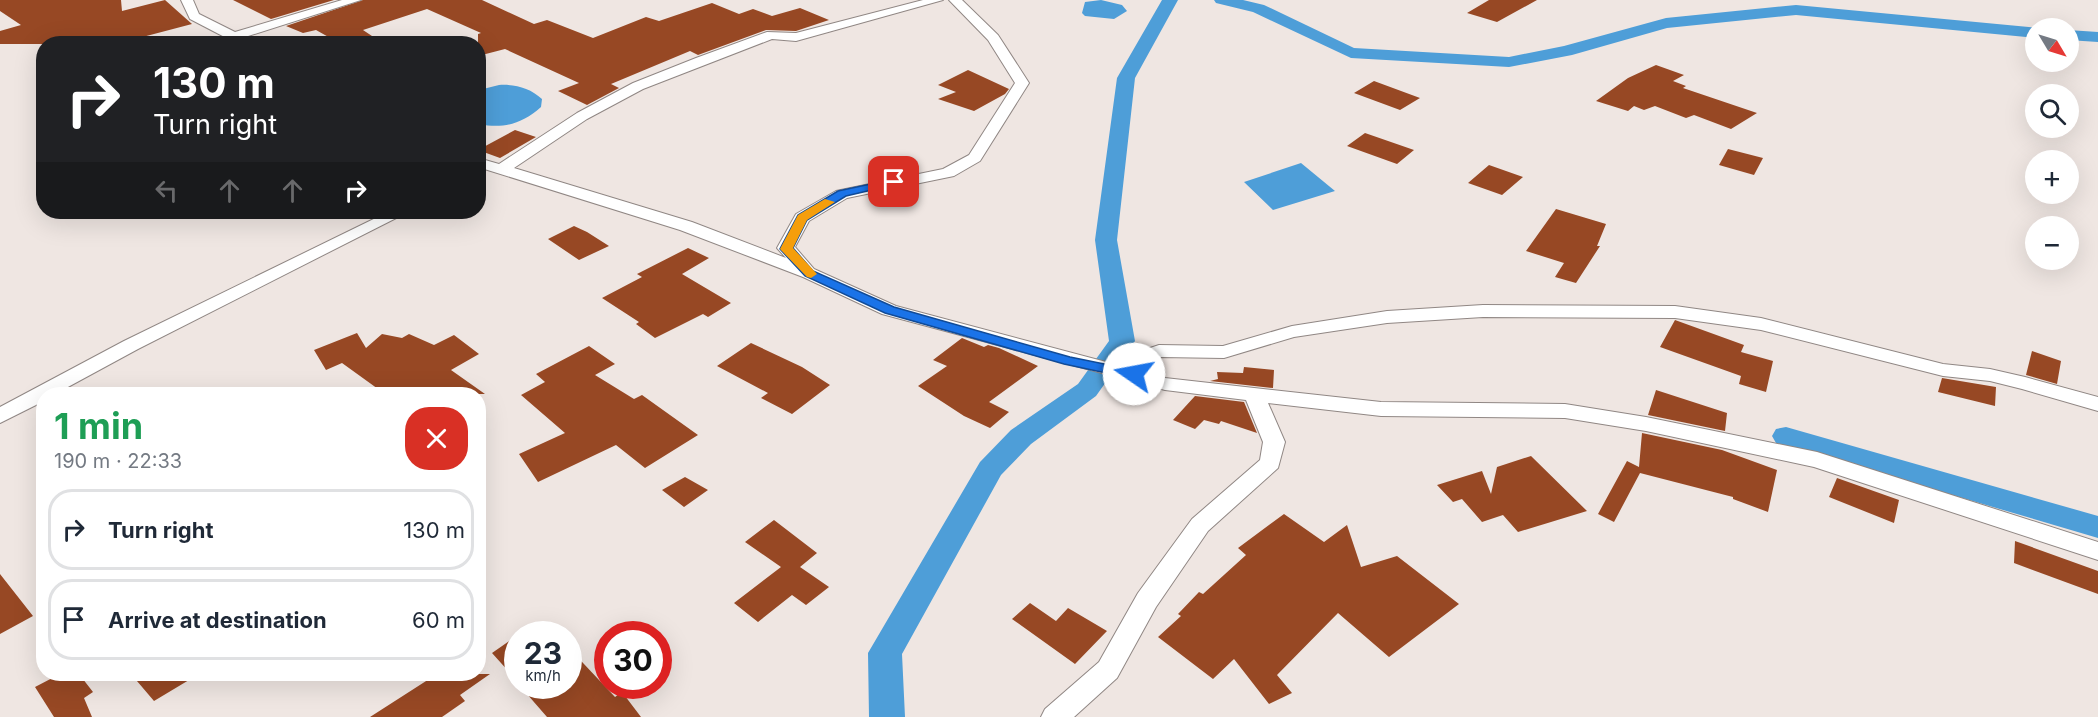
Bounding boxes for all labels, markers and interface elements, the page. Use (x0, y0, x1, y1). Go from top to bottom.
north arrow (2025, 18, 2079, 72)
map controls (2025, 18, 2079, 270)
text: 130 m (153, 57, 275, 108)
icon: right (54, 60, 132, 138)
button: search (2025, 84, 2079, 138)
text: Turn right (153, 108, 277, 141)
button: + (2025, 150, 2079, 204)
pin (868, 156, 919, 207)
icon: arrive (877, 165, 910, 198)
icon: left (150, 174, 183, 207)
icon: ahead (213, 174, 246, 207)
icon: ahead (276, 174, 309, 207)
icon: right (339, 174, 372, 207)
button: − (2025, 216, 2079, 270)
position arrow (1102, 342, 1166, 406)
text: 1 min (54, 404, 143, 448)
button: close (405, 407, 468, 470)
text: 190 m · 22:33 (54, 449, 182, 473)
icon: right (57, 513, 90, 546)
text: Turn right (108, 517, 214, 543)
text: 130 m (403, 517, 465, 543)
icon: arrive (57, 603, 90, 636)
text: Arrive at destination (108, 607, 327, 633)
text: 60 m (412, 607, 465, 633)
speed limit sign: 30 (594, 621, 672, 699)
text: 23 (524, 635, 562, 671)
text: km/h (525, 666, 561, 685)

